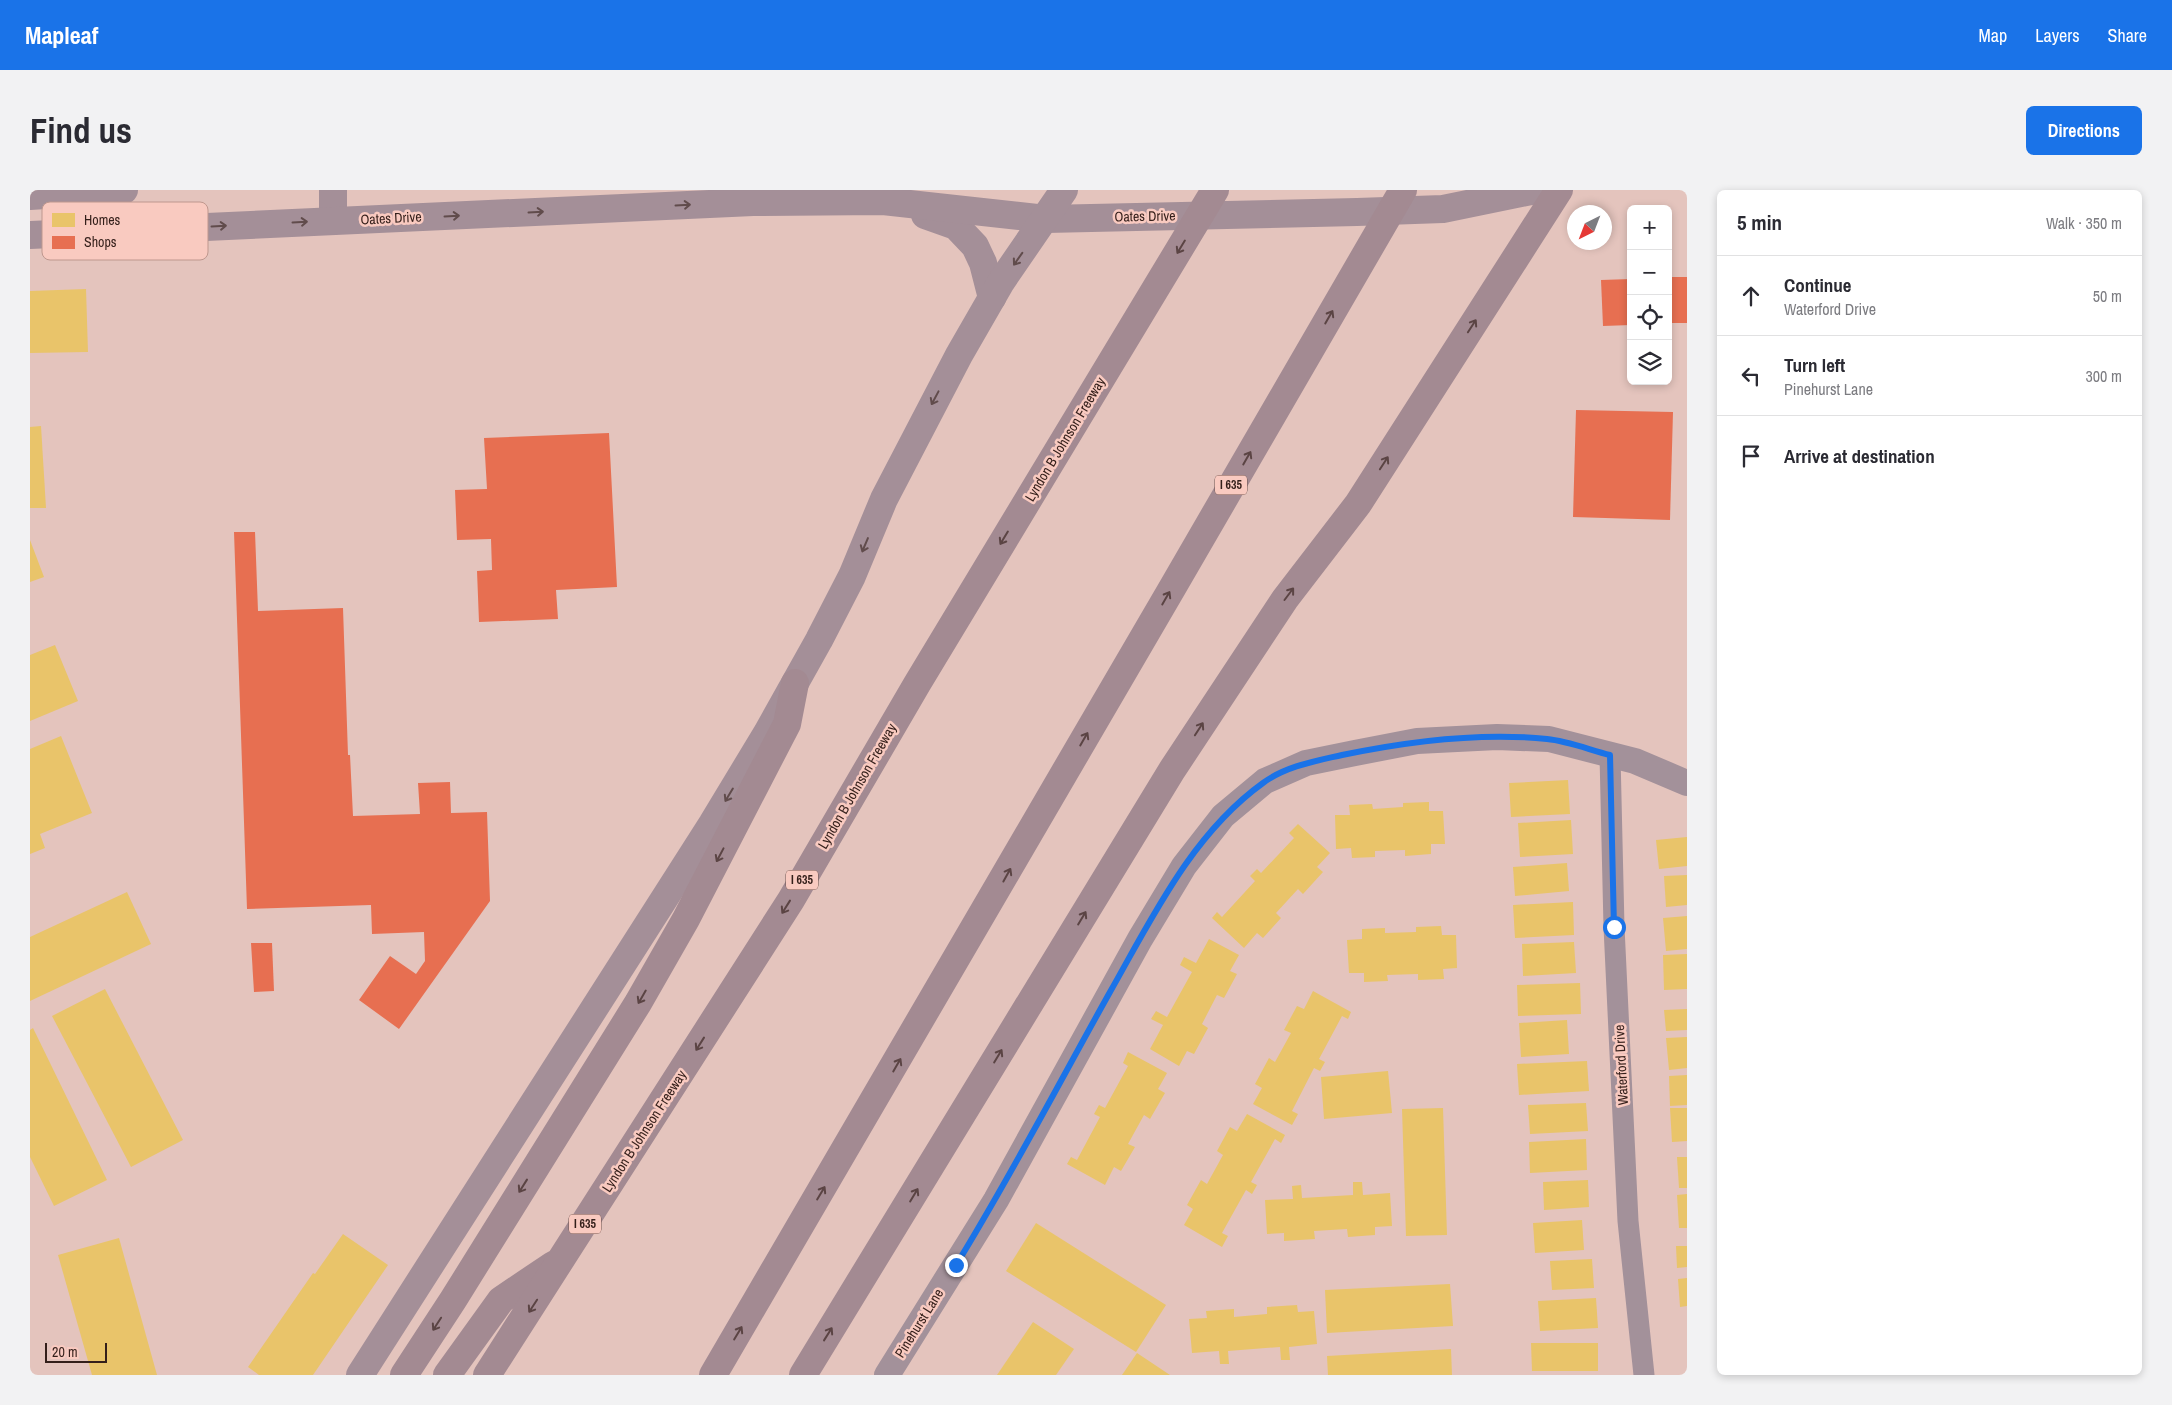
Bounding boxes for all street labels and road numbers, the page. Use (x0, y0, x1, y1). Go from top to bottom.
street label: Oates Drive (1114, 206, 1176, 226)
street label: Oates Drive (360, 207, 422, 229)
street label: Lyndon B Johnson Freeway (1021, 373, 1109, 504)
road number: I 635 (1215, 476, 1247, 494)
street label: Lyndon B Johnson Freeway (814, 720, 900, 852)
road number: I 635 (786, 870, 818, 890)
street label: Waterford Drive (1610, 1024, 1632, 1106)
street label: Lyndon B Johnson Freeway (598, 1066, 690, 1195)
road number: I 635 (569, 1214, 601, 1234)
street label: Pinehurst Lane (891, 1285, 947, 1361)

